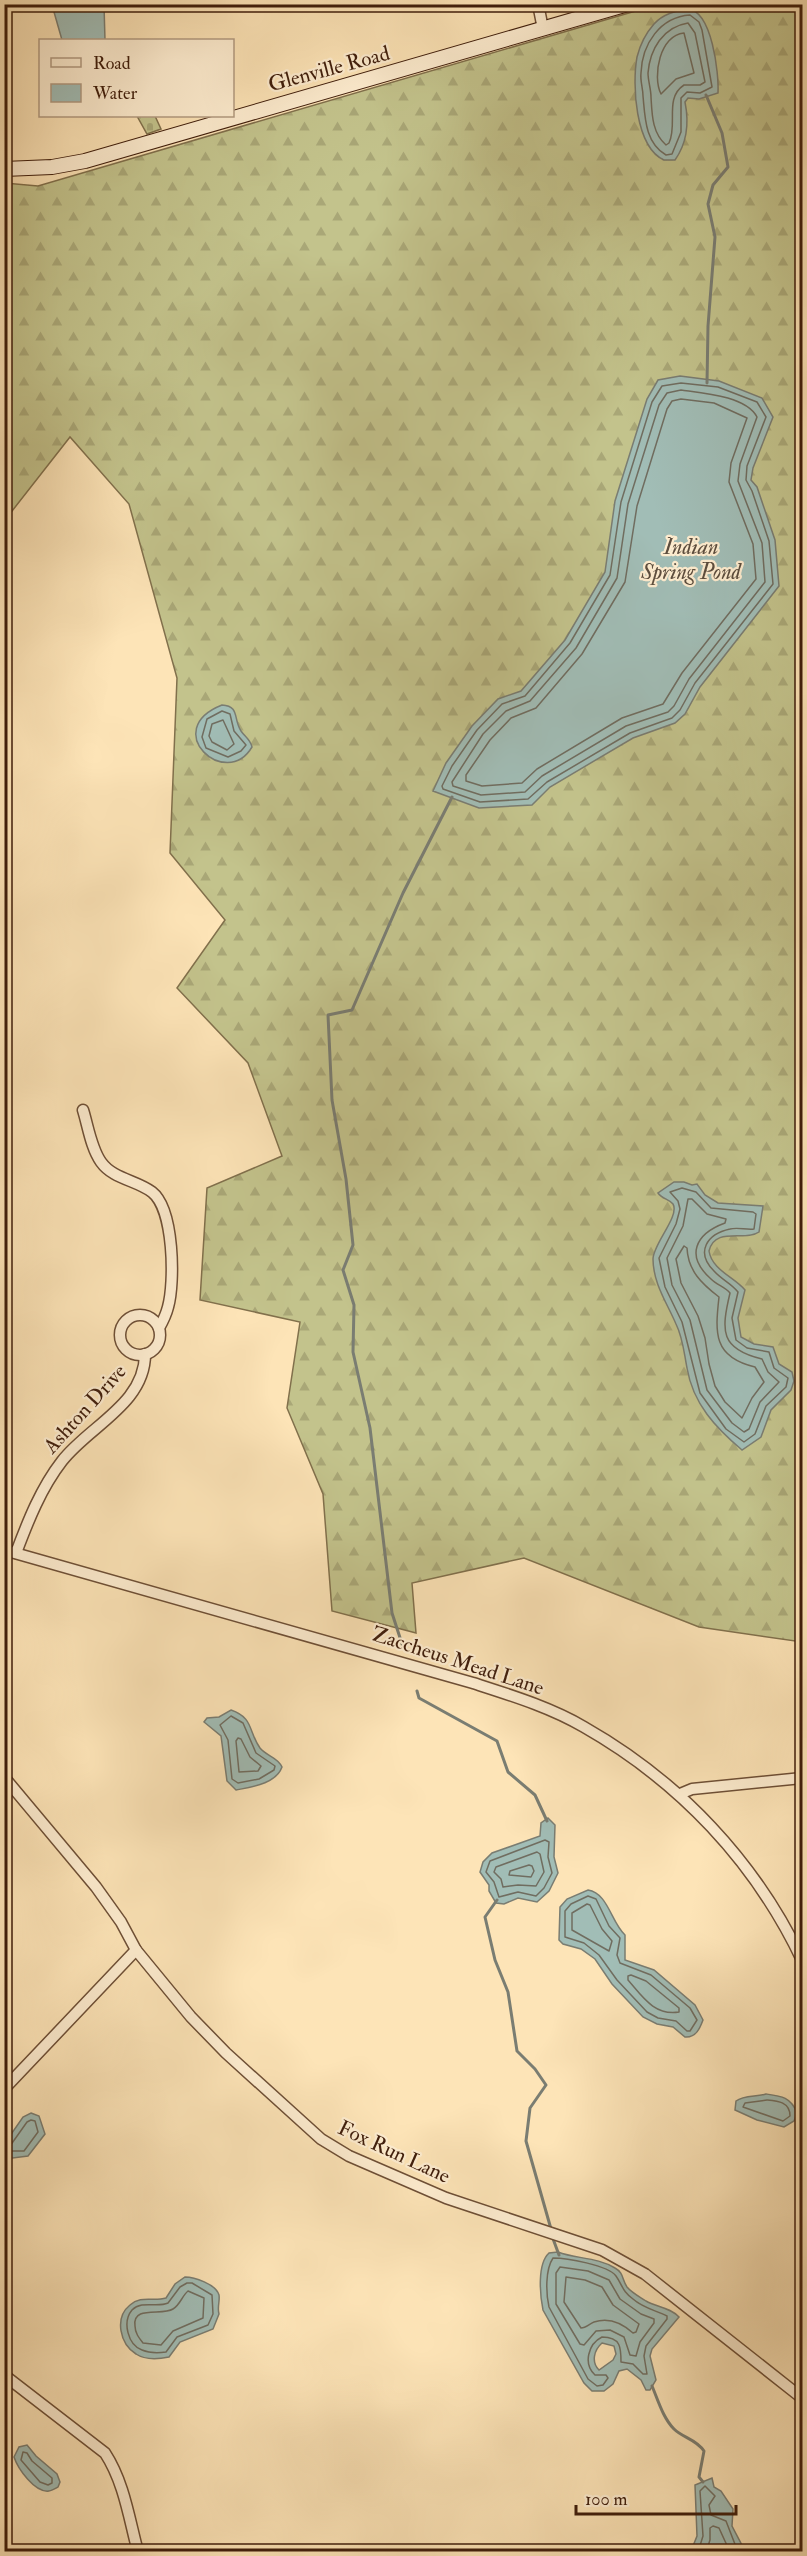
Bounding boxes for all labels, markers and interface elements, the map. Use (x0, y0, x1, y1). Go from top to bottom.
legend (39, 39, 234, 117)
street label: Glenville Road (265, 40, 393, 98)
text: Road (93, 52, 131, 75)
text: Water (92, 82, 137, 105)
water label: Indian Spring Pond (640, 533, 743, 586)
street label: Ashton Drive (37, 1358, 132, 1460)
street label: Zaccheus Mead Lane (369, 1620, 548, 1702)
street label: Fox Run Lane (334, 2114, 455, 2190)
scale bar (576, 2478, 736, 2516)
text: 100 m (585, 2488, 628, 2511)

